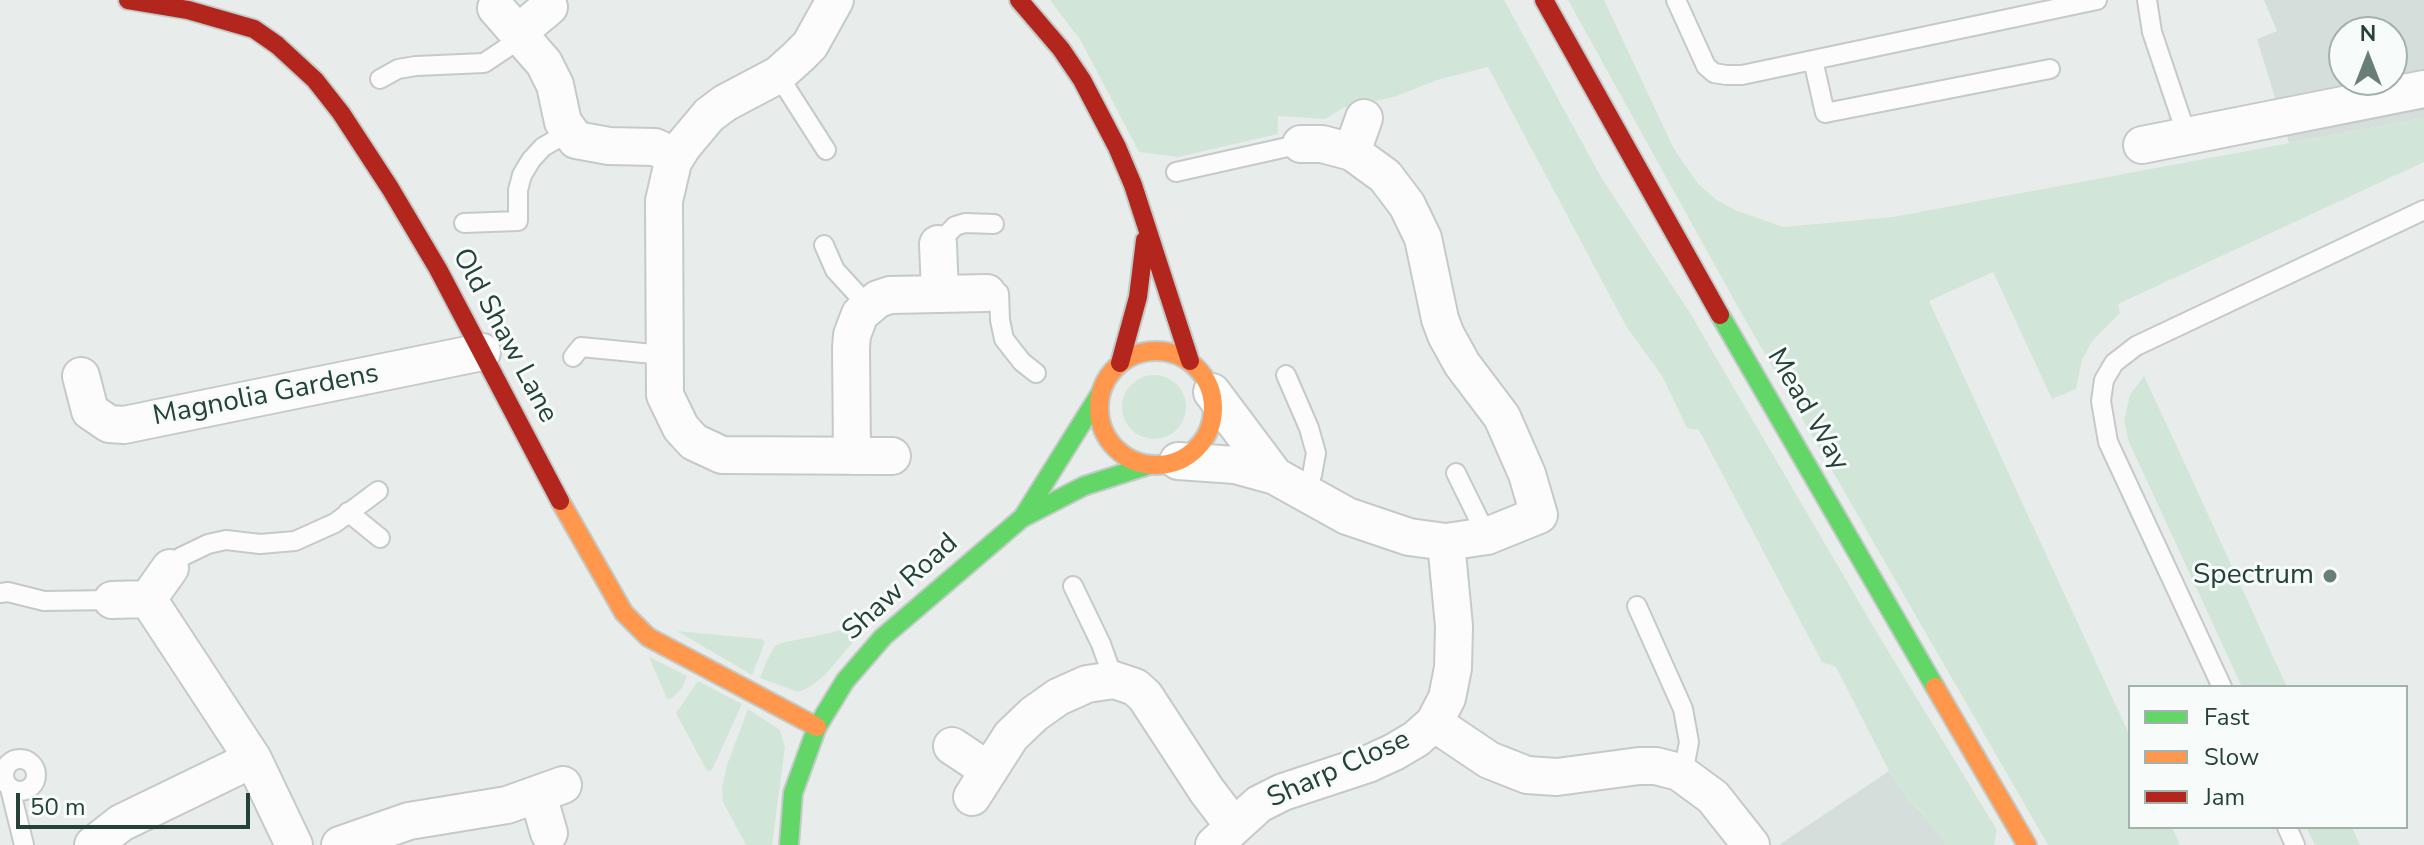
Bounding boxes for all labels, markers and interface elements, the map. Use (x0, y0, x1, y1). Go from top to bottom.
north arrow (2328, 16, 2408, 96)
text: N (2360, 19, 2376, 49)
street label: Old Shaw Lane (444, 243, 564, 429)
street label: Mead Way (1759, 343, 1855, 477)
street label: Magnolia Gardens (150, 358, 382, 434)
street label: Shaw Road (836, 527, 966, 649)
place label: Spectrum (2193, 559, 2314, 593)
marker: Spectrum (2321, 567, 2339, 585)
legend (2128, 685, 2408, 829)
text: Fast (2204, 701, 2249, 733)
street label: Sharp Close (1263, 724, 1415, 816)
text: Slow (2204, 741, 2259, 773)
scale bar (20, 777, 254, 827)
text: Jam (2204, 781, 2245, 813)
text: 50 m (30, 791, 86, 823)

